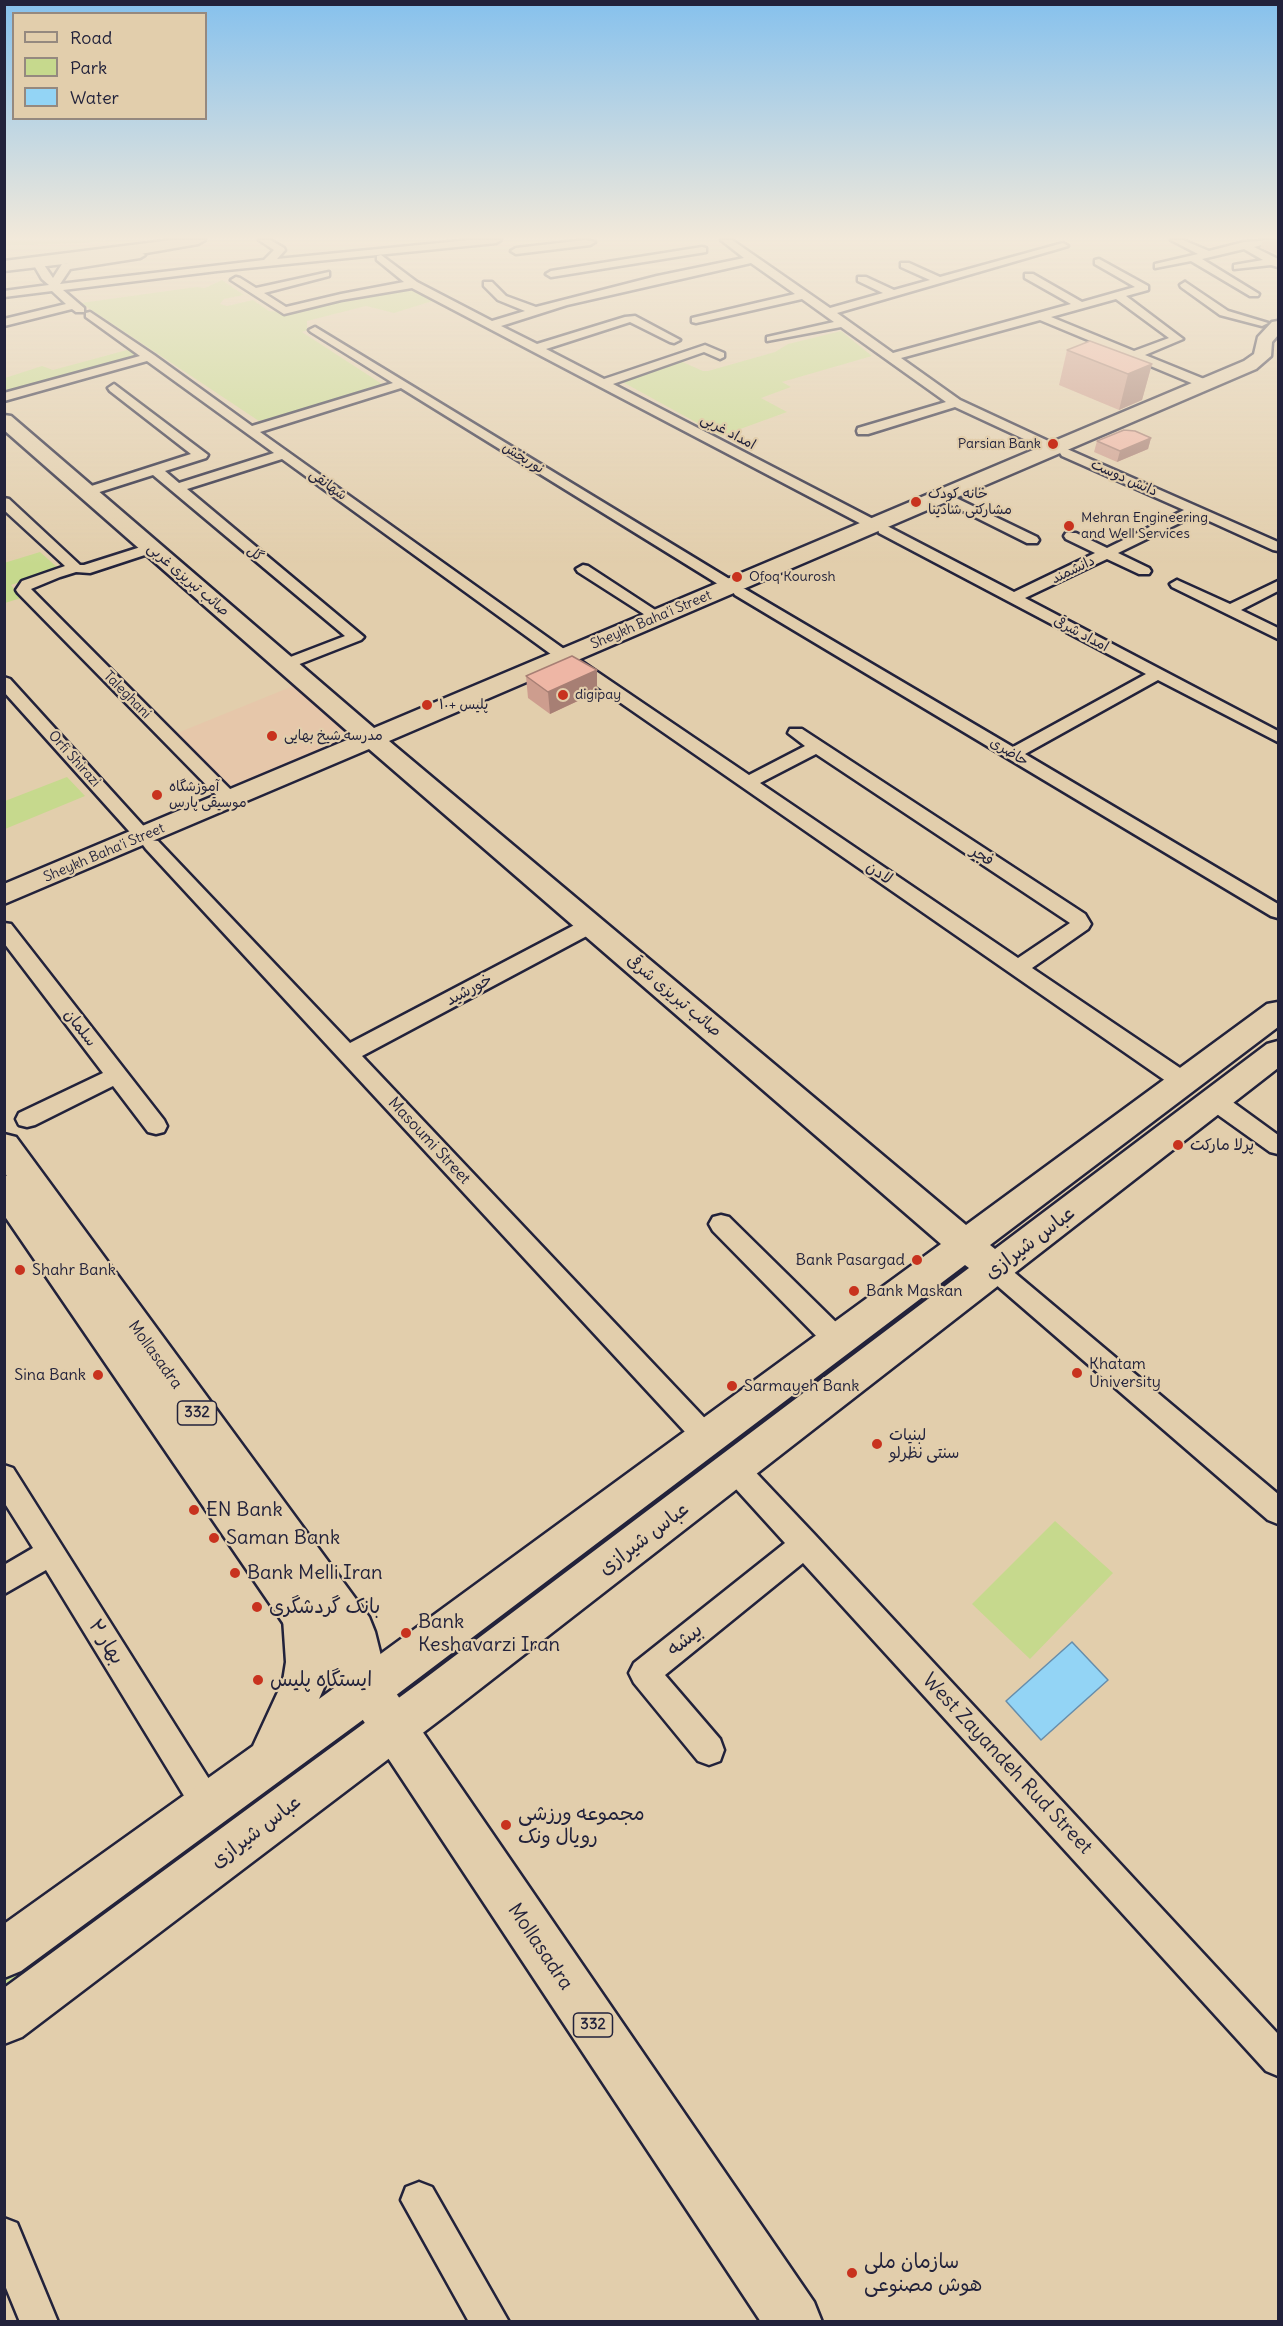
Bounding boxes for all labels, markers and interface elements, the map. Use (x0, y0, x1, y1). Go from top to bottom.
legend (12, 12, 207, 120)
text: Road (70, 26, 112, 49)
text: Park (70, 56, 107, 79)
text: Water (70, 86, 119, 109)
street label: امداد غربی (698, 411, 758, 453)
place label: Parsian Bank (958, 436, 1041, 452)
marker: Parsian Bank (1046, 437, 1060, 451)
street label: نوربخش (499, 439, 547, 477)
street label: دانش دوست (1088, 456, 1160, 500)
street label: شهانقی (306, 466, 350, 504)
place label: خانه کودک مشارکتی شادینا (928, 486, 1012, 518)
marker: خانه کودک مشارکتی شادینا (909, 495, 923, 509)
place label: Mehran Engineering and Well Services (1081, 510, 1208, 542)
marker: Mehran Engineering and Well Services (1062, 519, 1076, 533)
street label: صائب تبریزی غربی (144, 540, 232, 620)
street label: گل (243, 542, 267, 566)
street label: دانشمند (1048, 552, 1098, 588)
place label: Ofoq Kourosh (749, 569, 836, 585)
marker: Ofoq Kourosh (730, 570, 744, 584)
street label: Sheykh Baha'i Street (588, 587, 714, 653)
street label: امداد شرقی (1051, 613, 1111, 655)
street label: Taleghani (100, 668, 154, 722)
place label: digipay (575, 687, 621, 703)
marker: digipay (556, 688, 570, 702)
place label: پلیس +۱۰ (439, 697, 488, 713)
marker: پلیس +۱۰ (420, 698, 434, 712)
street label: Orfi Shirazi (44, 727, 104, 791)
place label: مدرسه شیخ بهایی (284, 728, 383, 744)
marker: مدرسه شیخ بهایی (265, 729, 279, 743)
street label: حاضری (987, 734, 1031, 770)
place label: آموزشگاه موسیقی پارس (169, 779, 247, 812)
marker: آموزشگاه موسیقی پارس (150, 788, 164, 802)
street label: Sheykh Baha'i Street (41, 820, 167, 886)
street label: فجر (967, 841, 997, 871)
street label: لادن (862, 857, 896, 889)
street label: صائب تبریزی شرقی (623, 951, 725, 1041)
street label: خورشید (443, 970, 495, 1010)
street label: سلمان (59, 1005, 101, 1051)
street label: Masoumi Street (384, 1094, 474, 1188)
place label: پرلا مارکت (1190, 1135, 1254, 1155)
marker: پرلا مارکت (1171, 1138, 1185, 1152)
street label: عباس شیرازی (980, 1201, 1080, 1285)
place label: Bank Pasargad (796, 1250, 905, 1270)
marker: Bank Pasargad (910, 1253, 924, 1267)
place label: Shahr Bank (32, 1260, 116, 1280)
marker: Shahr Bank (13, 1263, 27, 1277)
place label: Bank Maskan (866, 1281, 963, 1301)
marker: Bank Maskan (847, 1284, 861, 1298)
street label: Mollasadra (124, 1317, 186, 1393)
place label: Khatam University (1089, 1354, 1161, 1392)
place label: Sina Bank (14, 1365, 86, 1385)
marker: Khatam University (1070, 1366, 1084, 1380)
marker: Sina Bank (91, 1368, 105, 1382)
place label: Sarmayeh Bank (744, 1376, 859, 1396)
marker: Sarmayeh Bank (725, 1379, 739, 1393)
road number: 332 (178, 1401, 216, 1425)
place label: لبنیات سنتی نظرلو (889, 1425, 959, 1463)
marker: لبنیات سنتی نظرلو (870, 1437, 884, 1451)
street label: عباس شیرازی (594, 1497, 694, 1581)
place label: EN Bank (206, 1498, 283, 1522)
marker: EN Bank (187, 1503, 201, 1517)
place label: Saman Bank (226, 1526, 340, 1550)
marker: Saman Bank (207, 1531, 221, 1545)
place label: Bank Melli Iran (247, 1561, 383, 1585)
marker: Bank Melli Iran (228, 1566, 242, 1580)
place label: بانک گردشگری (269, 1595, 380, 1619)
marker: بانک گردشگری (250, 1600, 264, 1614)
place label: Bank Keshavarzi Iran (418, 1610, 560, 1657)
street label: بهار ۲ (83, 1615, 129, 1669)
street label: بیشه (662, 1618, 708, 1662)
marker: Bank Keshavarzi Iran (399, 1626, 413, 1640)
place label: ایستگاه پلیس (270, 1668, 372, 1692)
street label: West Zayandeh Rud Street (917, 1669, 1097, 1859)
marker: ایستگاه پلیس (251, 1673, 265, 1687)
street label: عباس شیرازی (206, 1790, 306, 1874)
place label: مجموعه ورزشی رویال ونک (518, 1802, 645, 1849)
marker: مجموعه ورزشی رویال ونک (499, 1818, 513, 1832)
street label: Mollasadra (502, 1899, 578, 1995)
road number: 332 (574, 2013, 612, 2037)
place label: سازمان ملی هوش مصنوعی (864, 2250, 982, 2297)
marker: سازمان ملی هوش مصنوعی (845, 2266, 859, 2280)

